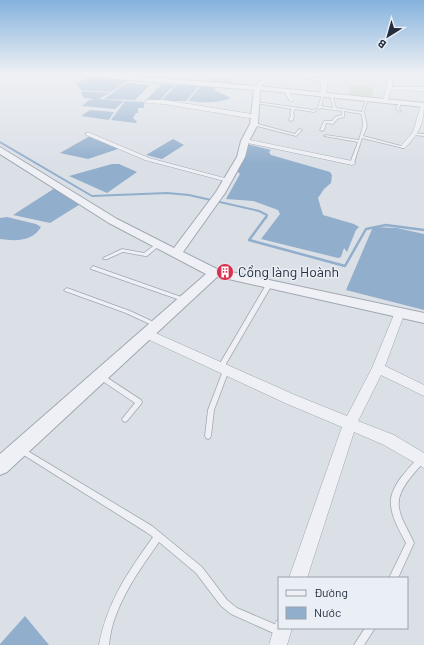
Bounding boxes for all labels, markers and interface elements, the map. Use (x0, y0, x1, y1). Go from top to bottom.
north arrow (368, 16, 408, 56)
text: B (375, 37, 388, 52)
building icon: Cổng làng Hoành (215, 262, 235, 282)
place label: Cổng làng Hoành (238, 263, 339, 280)
legend (278, 577, 408, 629)
text: Đường (314, 585, 348, 599)
text: Nước (314, 605, 341, 619)

